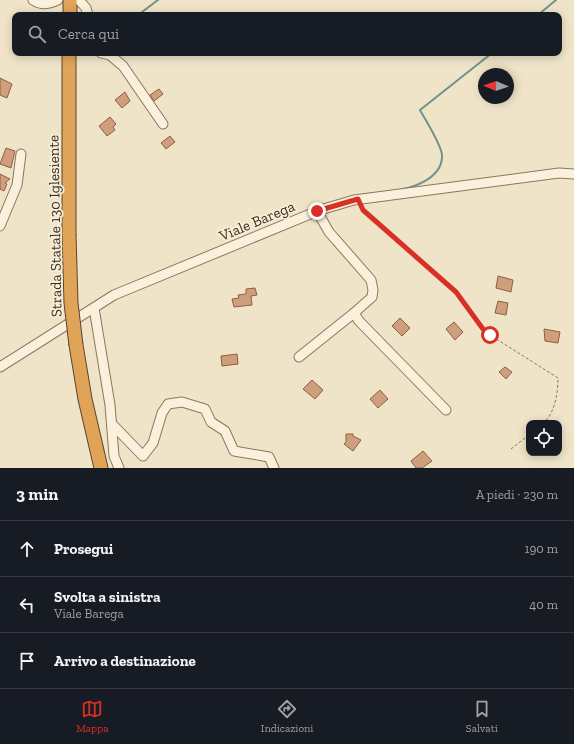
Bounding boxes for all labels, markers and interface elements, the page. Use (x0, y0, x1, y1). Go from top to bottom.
search box (12, 12, 562, 56)
icon: search (26, 23, 48, 45)
text: Cerca qui (58, 25, 119, 43)
north arrow (478, 68, 514, 104)
street label: Strada Statale 130 Iglesiente (44, 135, 66, 317)
street label: Viale Barega (216, 197, 298, 245)
route end (308, 202, 326, 220)
route start (481, 326, 499, 344)
map controls (526, 420, 562, 456)
button: locate (526, 420, 562, 456)
text: 3 min (16, 484, 58, 504)
text: A piedi · 230 m (476, 487, 558, 502)
icon: ahead (16, 538, 38, 560)
text: Prosegui (54, 540, 113, 558)
text: 190 m (524, 541, 558, 556)
text: Svolta a sinistra (54, 588, 161, 606)
icon: left (16, 594, 38, 616)
text: 40 m (529, 597, 558, 612)
text: Viale Barega (54, 606, 124, 621)
icon: arrive (16, 650, 38, 672)
text: Arrivo a destinazione (54, 652, 196, 670)
tab: Mappa (76, 698, 109, 735)
tab: Indicazioni (261, 698, 313, 735)
tab: Salvati (466, 698, 498, 735)

